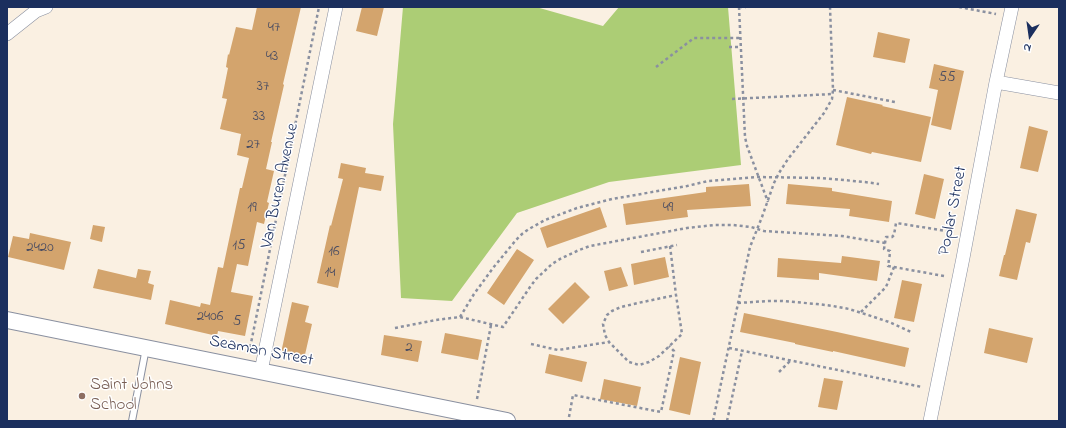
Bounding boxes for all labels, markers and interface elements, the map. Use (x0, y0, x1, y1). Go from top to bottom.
north arrow (1010, 16, 1050, 56)
house number: 47 (268, 20, 280, 38)
text: N (1022, 39, 1033, 56)
house number: 43 (266, 49, 278, 67)
house number: 55 (938, 70, 956, 88)
house number: 37 (257, 79, 269, 97)
house number: 33 (253, 109, 265, 127)
street label: Van Buren Avenue (258, 122, 304, 250)
house number: 27 (246, 137, 260, 155)
street label: Poplar Street (935, 164, 973, 258)
house number: 19 (247, 200, 257, 218)
house number: 49 (663, 200, 673, 218)
house number: 15 (232, 238, 246, 256)
house number: 2420 (26, 240, 54, 258)
house number: 16 (328, 244, 340, 262)
house number: 14 (325, 265, 335, 283)
house number: 2406 (197, 309, 223, 327)
house number: 5 (233, 314, 241, 332)
street label: Seaman Street (207, 332, 315, 372)
house number: 2 (405, 340, 413, 358)
place label: Saint Johns School (90, 376, 173, 416)
marker: Saint Johns School (77, 391, 87, 401)

